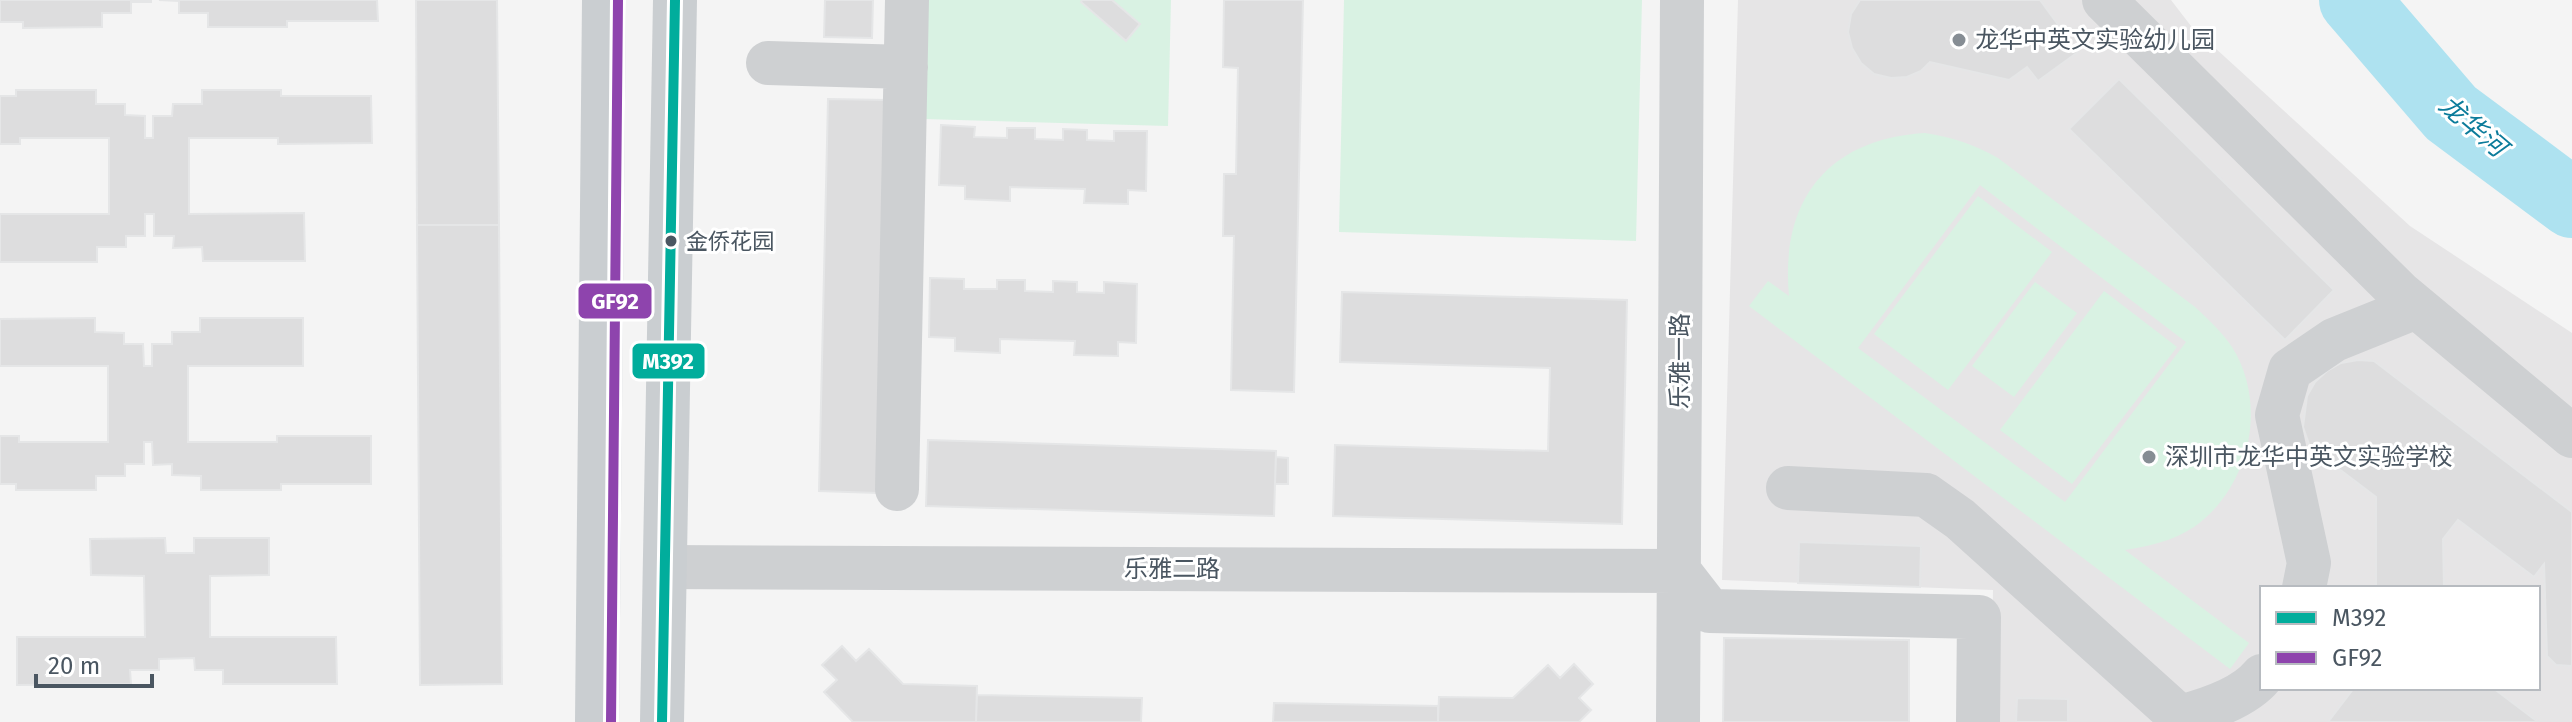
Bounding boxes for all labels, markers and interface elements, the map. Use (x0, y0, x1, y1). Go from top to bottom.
place label: 龙华中英文实验幼儿园 (1975, 26, 2215, 54)
marker: 龙华中英文实验幼儿园 (1950, 31, 1968, 49)
water label: 龙华河 (2433, 89, 2516, 167)
place label: 金侨花园 (686, 228, 774, 255)
marker: 金侨花园 (663, 233, 679, 249)
line badge: GF92 (577, 282, 653, 320)
text: GF92 (591, 288, 639, 315)
street label: 乐雅一路 (1666, 313, 1694, 409)
line badge: M392 (631, 342, 706, 380)
text: M392 (642, 348, 694, 375)
place label: 深圳市龙华中英文实验学校 (2165, 443, 2453, 471)
marker: 深圳市龙华中英文实验学校 (2140, 448, 2158, 466)
street label: 乐雅二路 (1124, 555, 1220, 583)
legend (2260, 586, 2540, 690)
text: M392 (2332, 604, 2386, 632)
scale bar (36, 638, 152, 688)
text: GF92 (2332, 644, 2382, 672)
text: 20 m (48, 652, 100, 680)

